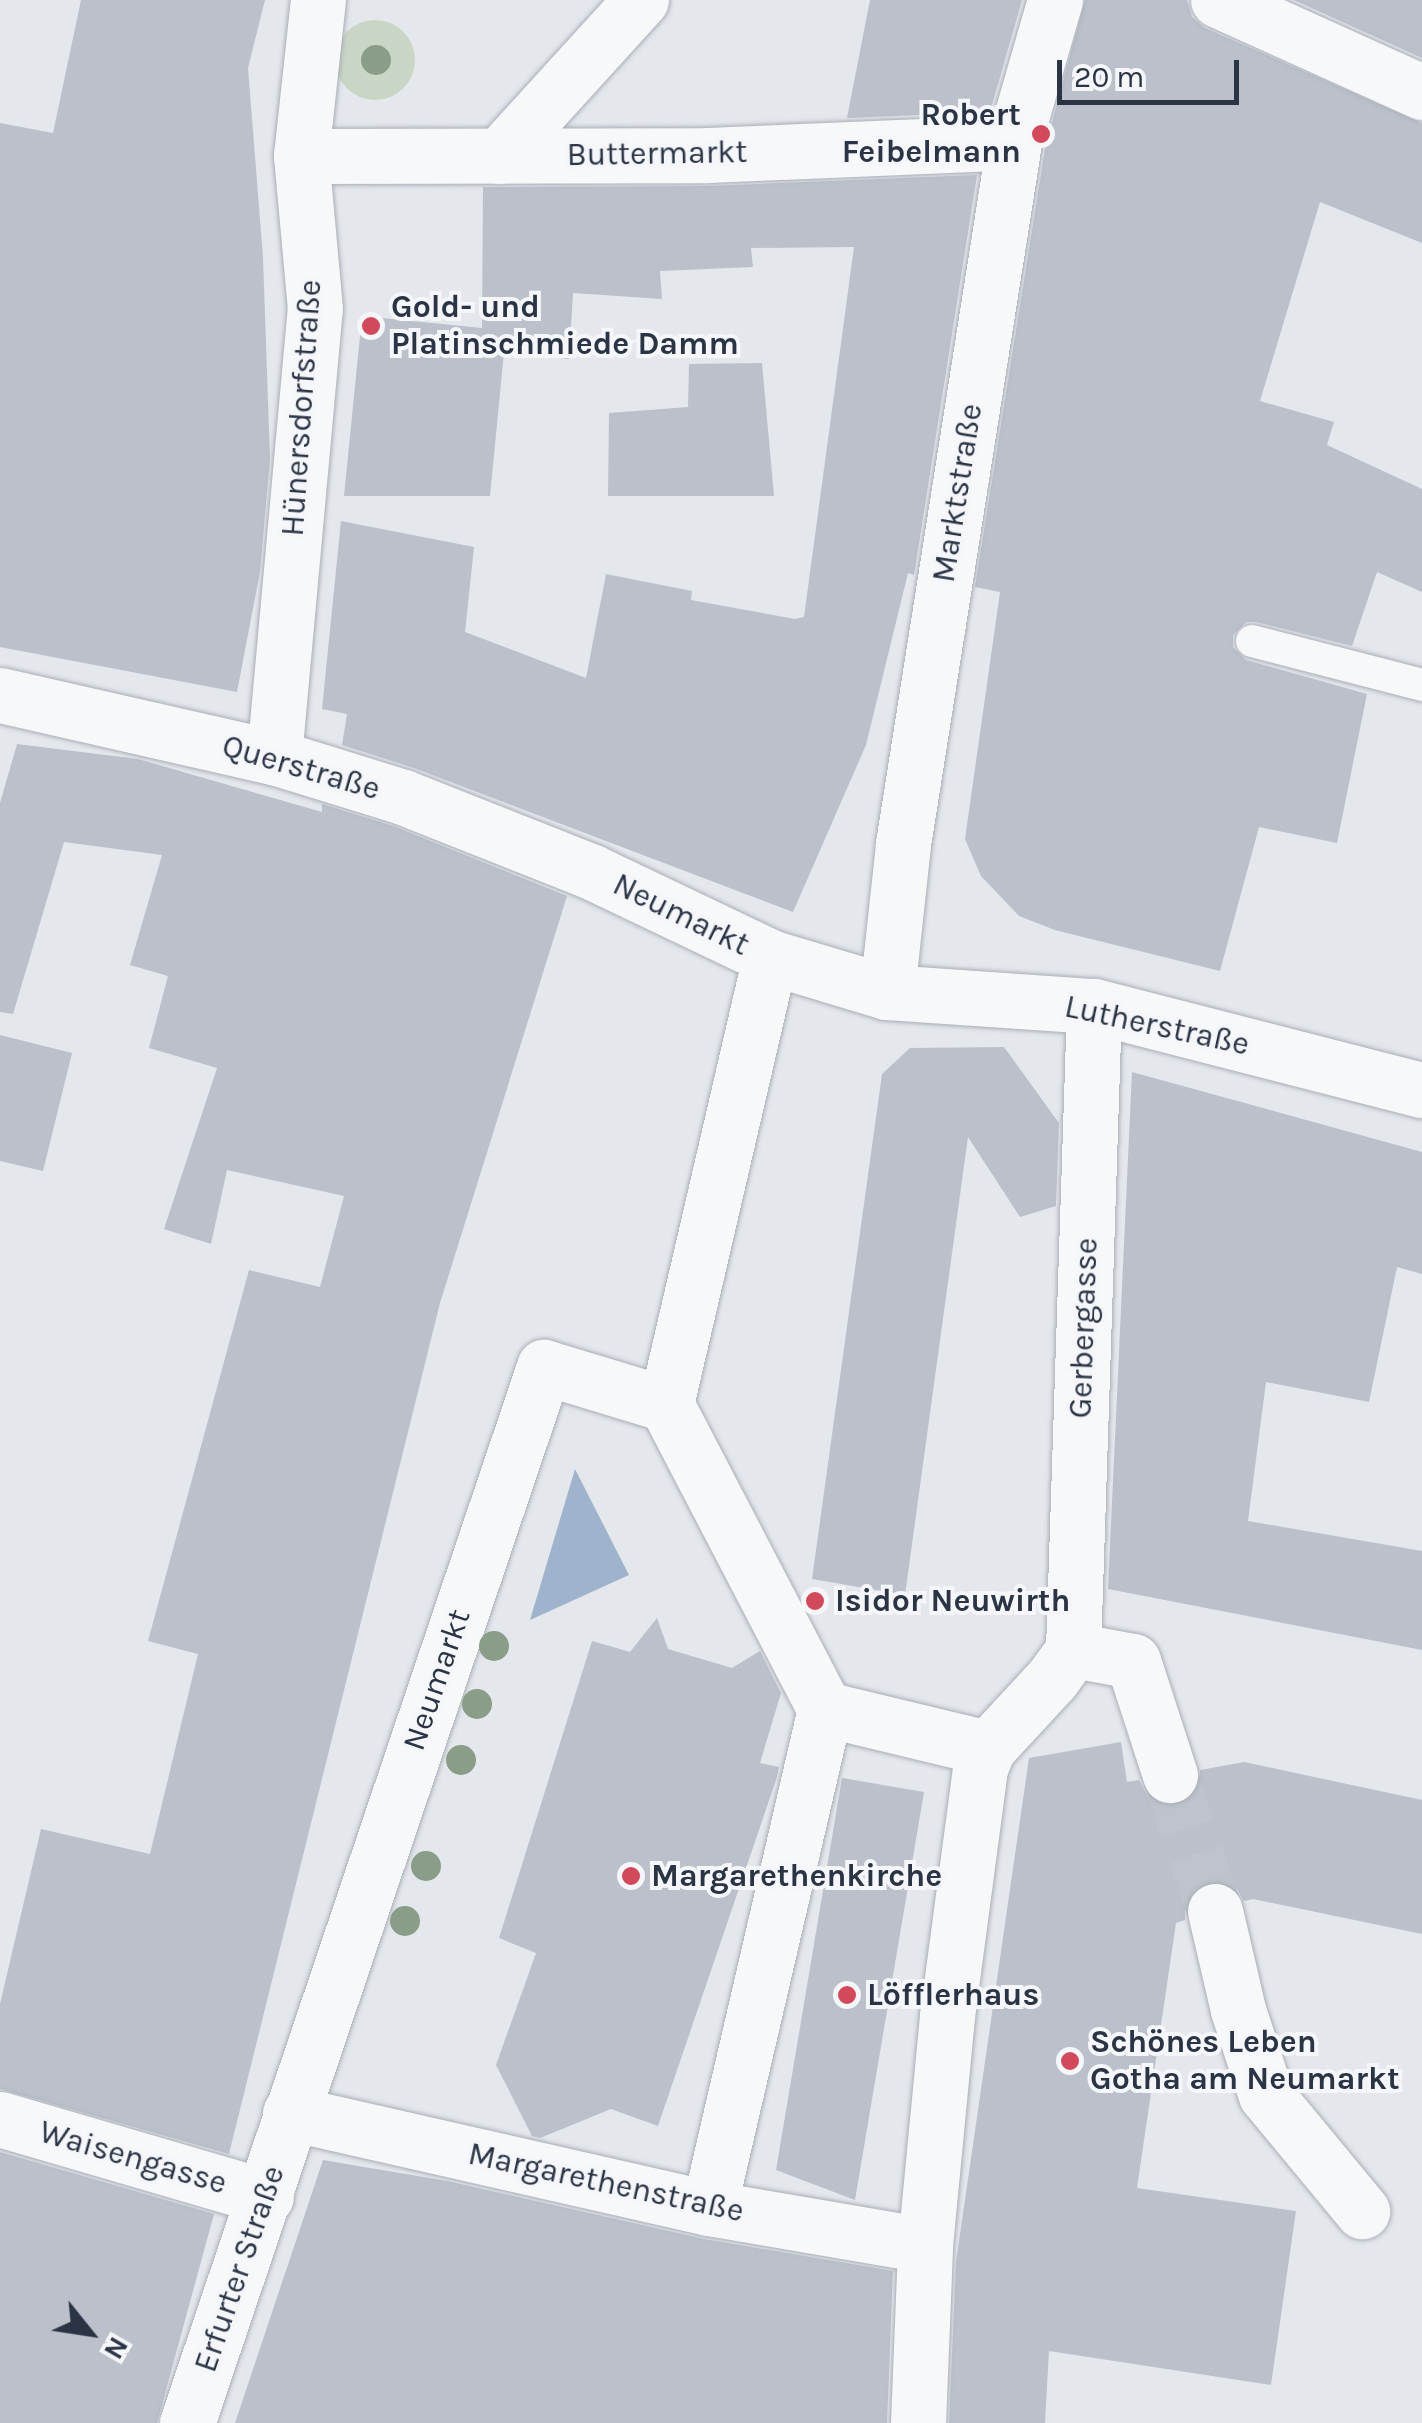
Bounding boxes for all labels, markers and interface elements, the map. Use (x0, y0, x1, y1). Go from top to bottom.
scale bar (1062, 40, 1244, 102)
text: 20 m (1074, 59, 1144, 95)
place label: Robert Feibelmann (842, 97, 1021, 172)
marker: Robert Feibelmann (1030, 123, 1052, 145)
street label: Buttermarkt (566, 133, 748, 175)
street label: Hünersdorfstraße (274, 278, 330, 538)
place label: Gold- und Platinschmiede Damm (391, 289, 739, 364)
marker: Gold- und Platinschmiede Damm (360, 315, 382, 337)
street label: Marktstraße (925, 401, 991, 585)
street label: Querstraße (218, 727, 384, 809)
street label: Neumarkt (607, 866, 755, 964)
street label: Lutherstraße (1061, 988, 1253, 1064)
street label: Gerbergasse (1062, 1237, 1106, 1419)
place label: Isidor Neuwirth (835, 1582, 1070, 1620)
marker: Isidor Neuwirth (804, 1590, 826, 1612)
street label: Neumarkt (395, 1604, 479, 1756)
place label: Margarethenkirche (651, 1857, 942, 1895)
marker: Margarethenkirche (620, 1865, 642, 1887)
place label: Löfflerhaus (867, 1976, 1039, 2014)
marker: Löfflerhaus (836, 1984, 858, 2006)
place label: Schönes Leben Gotha am Neumarkt (1090, 2024, 1400, 2099)
marker: Schönes Leben Gotha am Neumarkt (1059, 2050, 1081, 2072)
street label: Waisengasse (35, 2113, 231, 2203)
street label: Margarethenstraße (465, 2135, 747, 2231)
street label: Erfurter Straße (187, 2161, 293, 2377)
north arrow (40, 2283, 140, 2383)
text: N (97, 2331, 136, 2365)

